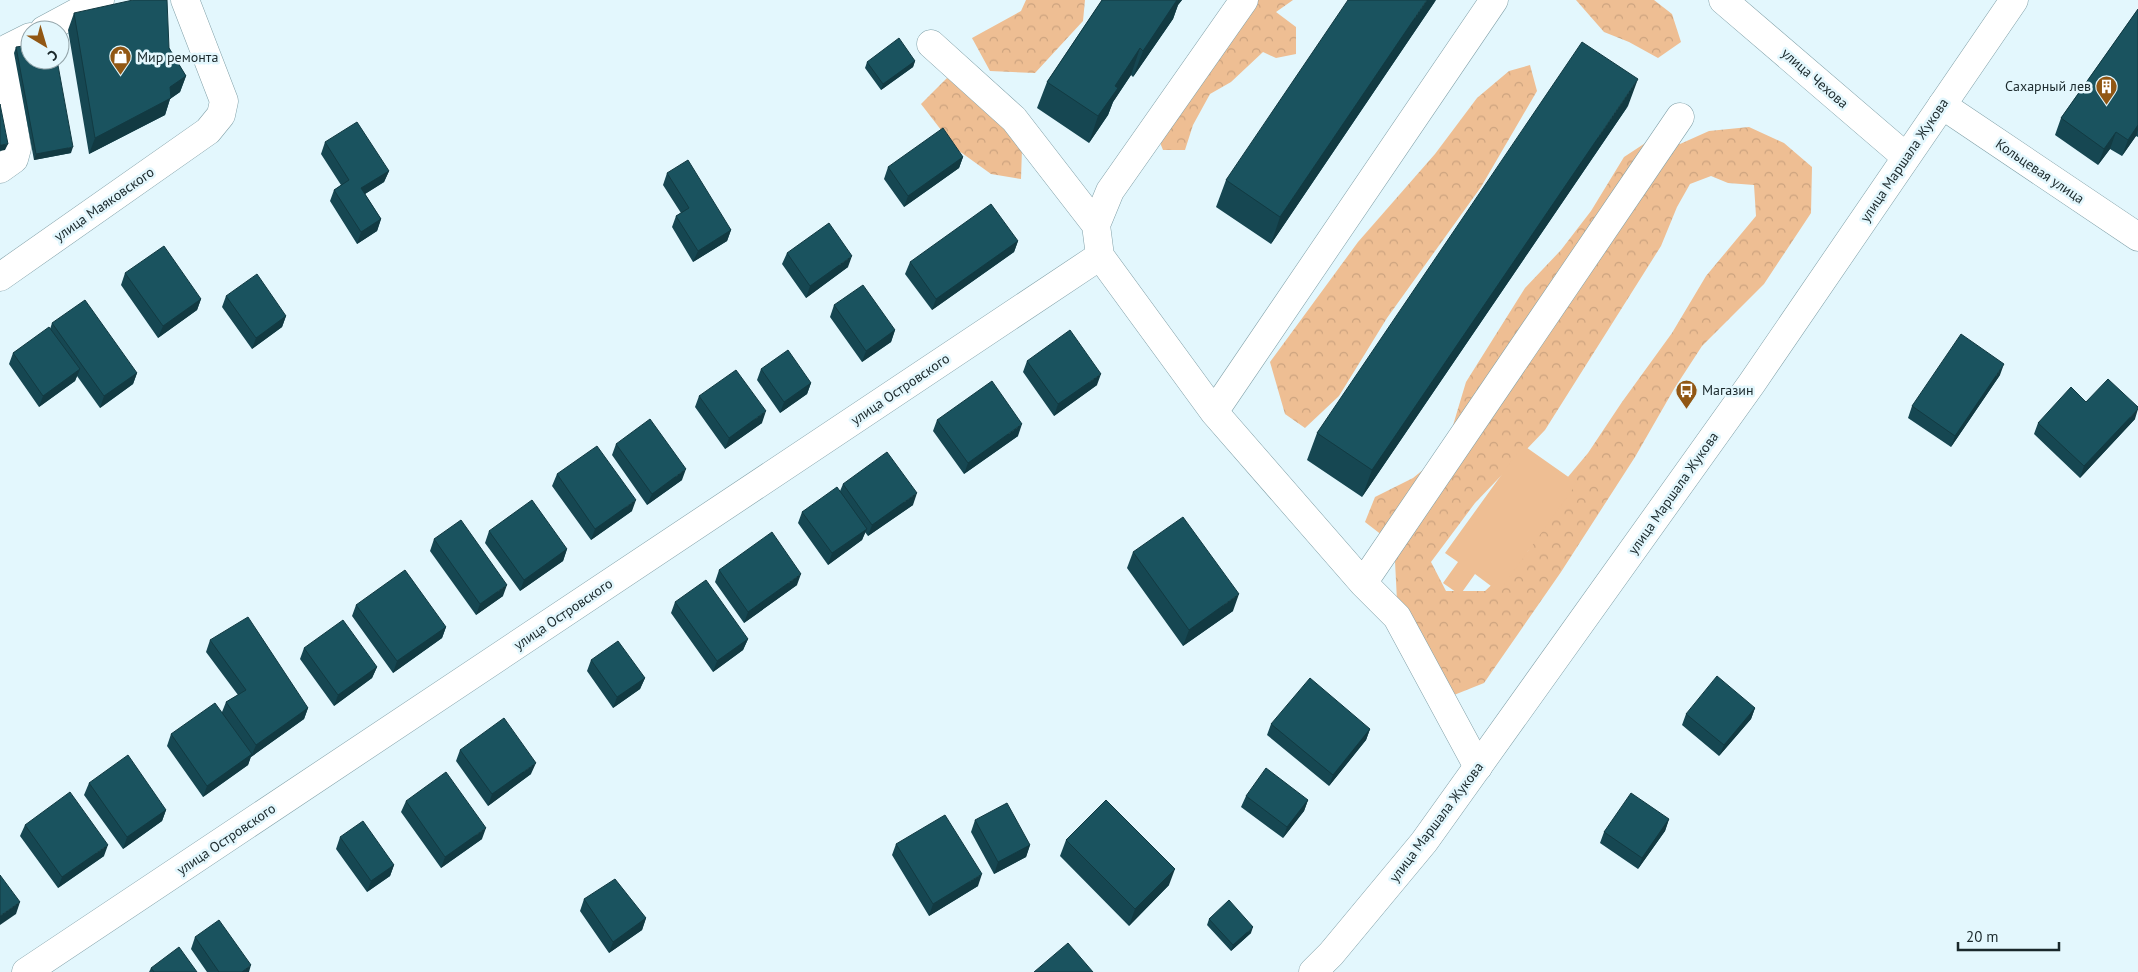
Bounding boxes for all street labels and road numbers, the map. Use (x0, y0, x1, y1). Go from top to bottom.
street label: улица Чехова (1778, 44, 1852, 112)
street label: улица Маршала Жукова (1856, 95, 1952, 225)
street label: Кольцевая улица (1992, 135, 2088, 207)
street label: улица Маяковского (51, 163, 157, 245)
street label: улица Островского (847, 349, 953, 429)
street label: улица Маршала Жукова (1624, 428, 1722, 558)
street label: улица Островского (510, 574, 616, 654)
street label: улица Маршала Жукова (1385, 758, 1487, 886)
street label: улица Островского (173, 799, 279, 879)

